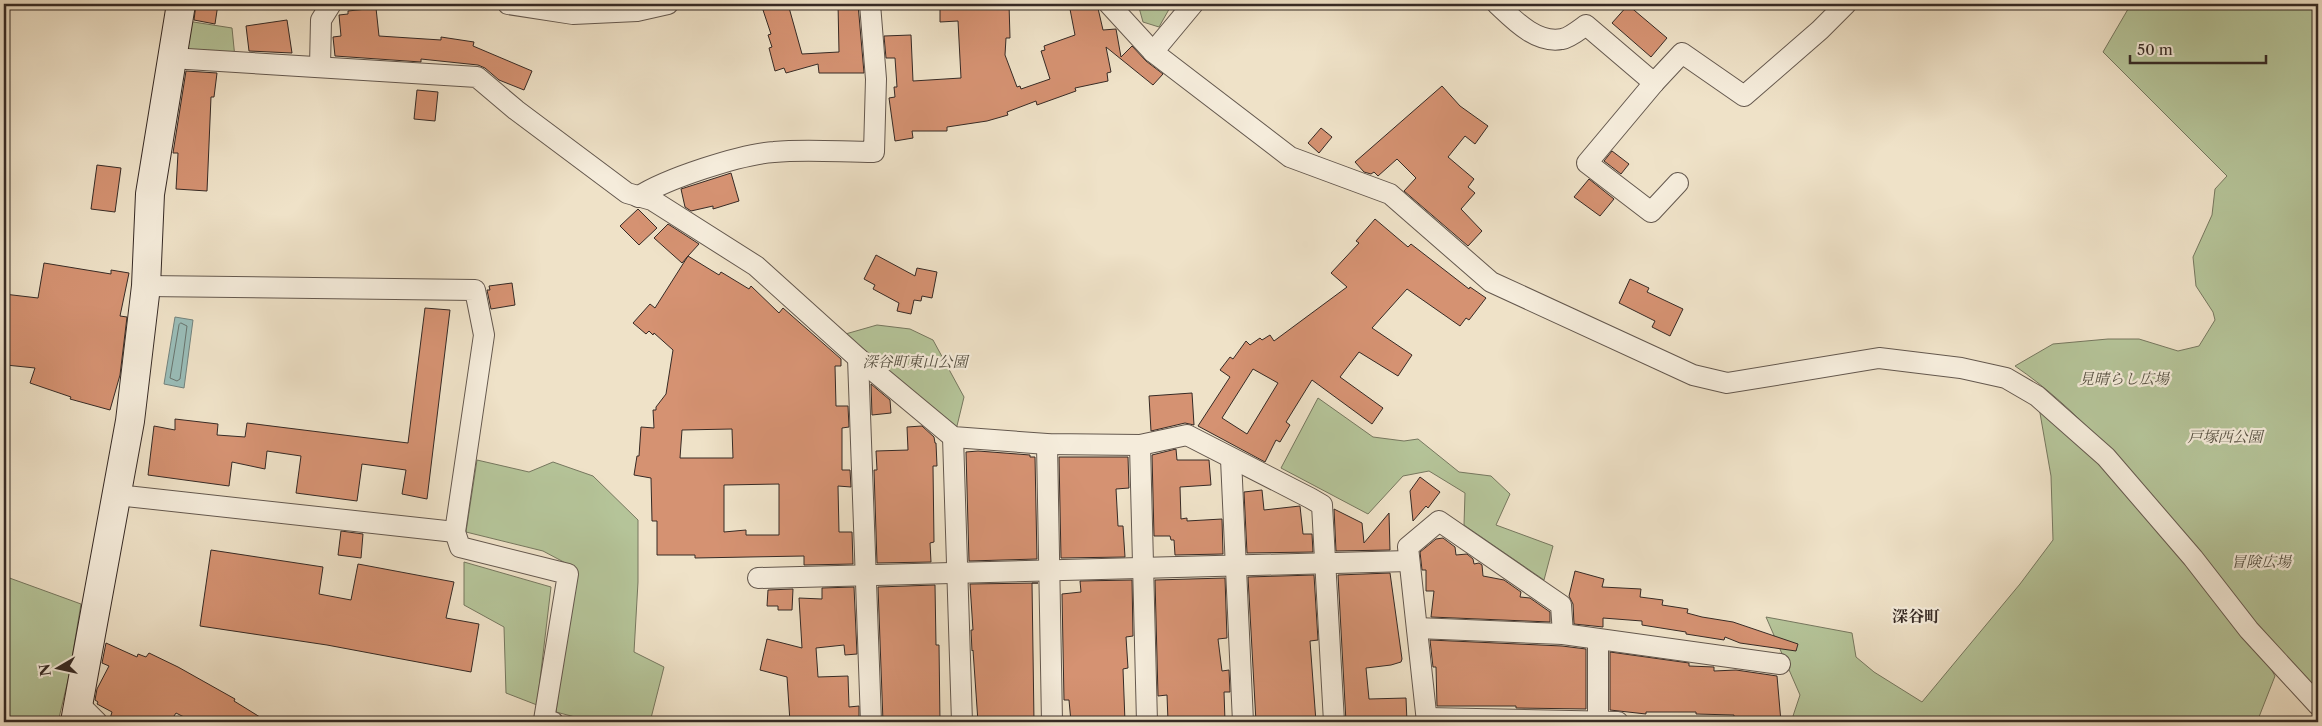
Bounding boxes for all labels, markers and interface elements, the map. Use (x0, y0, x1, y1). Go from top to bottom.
scale bar (2130, 32, 2266, 64)
text: 50 m (2137, 40, 2173, 59)
park label: 深谷町東山公園 (862, 352, 970, 371)
park label: 見晴らし広場 (2079, 369, 2171, 388)
park label: 戸塚西公園 (2187, 427, 2265, 446)
park label: 冒険広場 (2231, 552, 2293, 571)
district label: 深谷町 (1892, 606, 1940, 626)
north arrow (32, 644, 82, 694)
text: N (35, 663, 55, 677)

